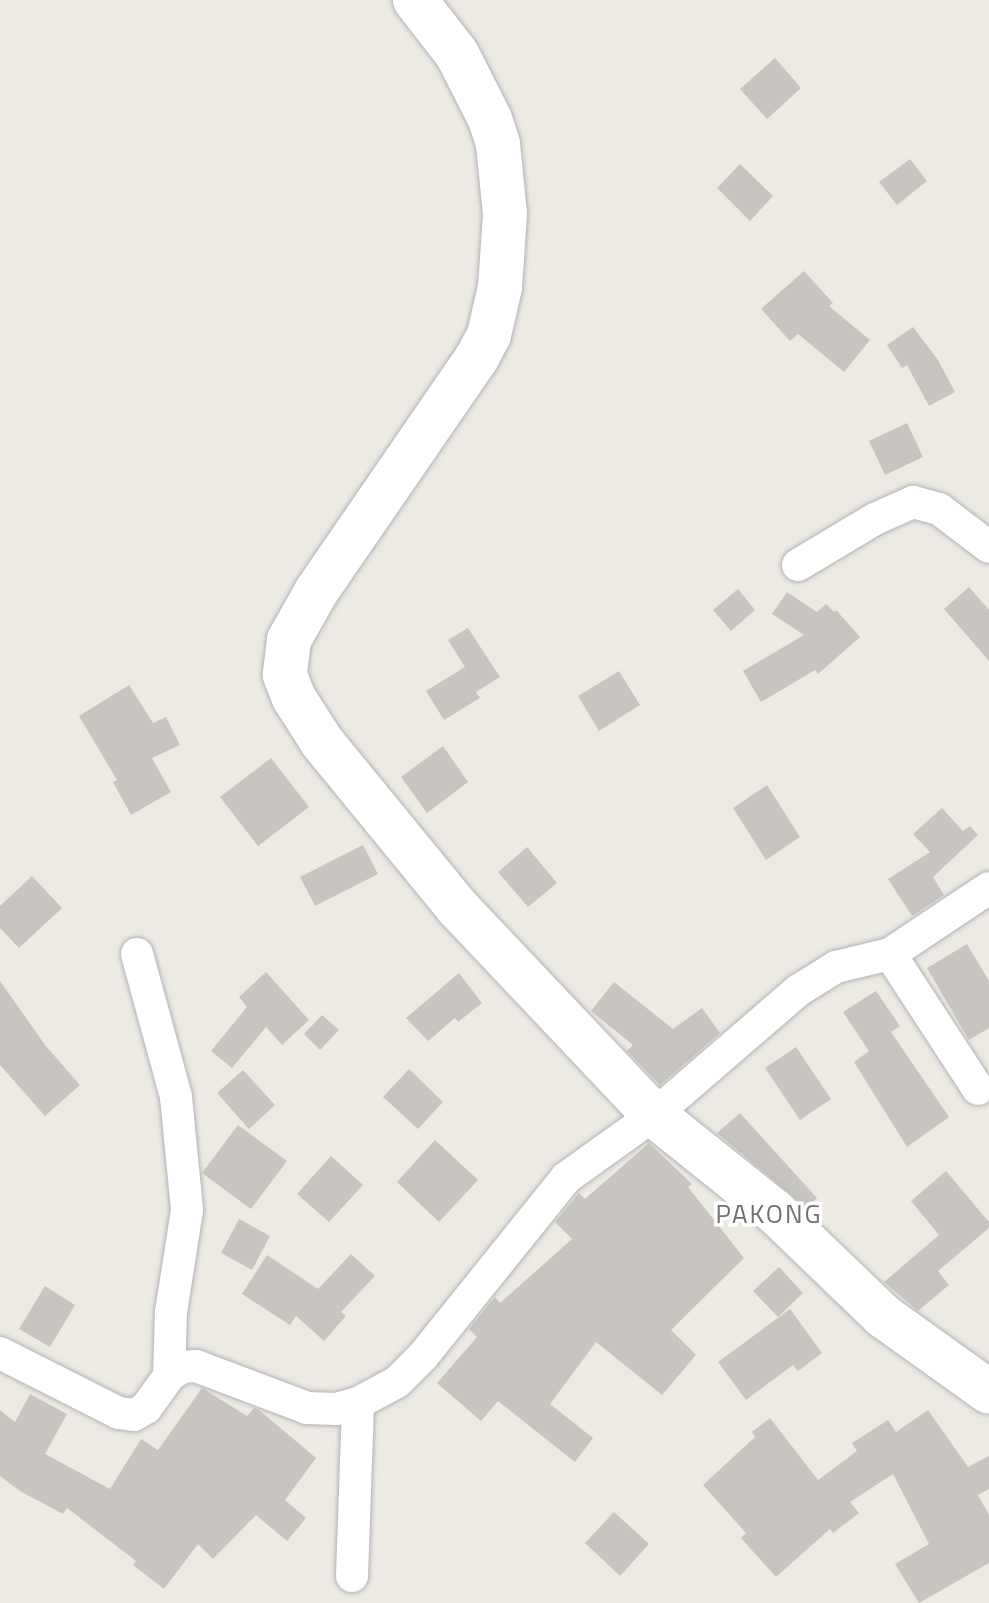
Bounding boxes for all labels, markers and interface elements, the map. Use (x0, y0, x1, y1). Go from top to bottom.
district label: PAKONG (715, 1198, 823, 1230)

